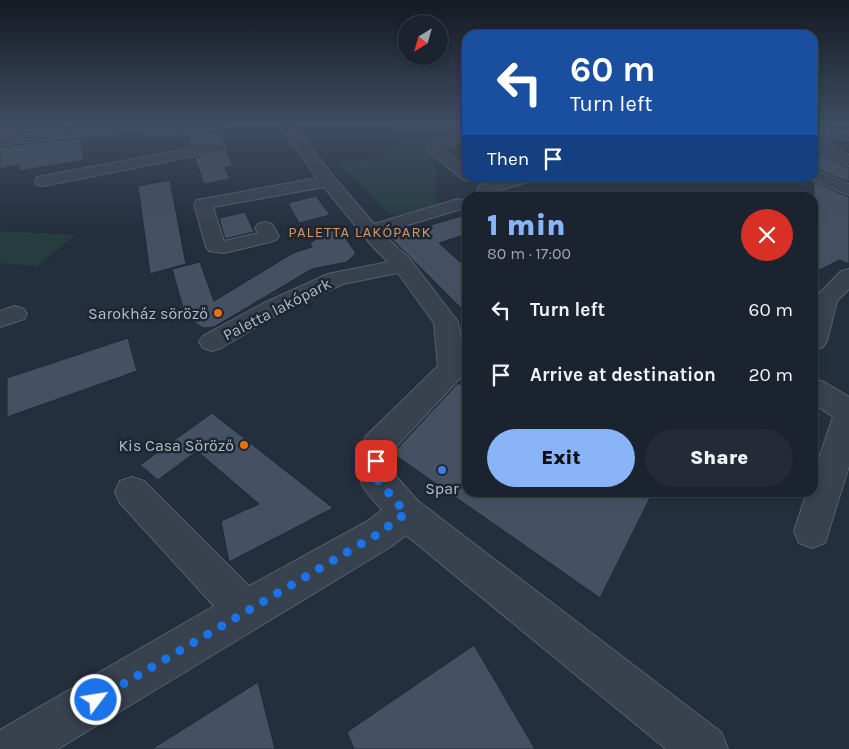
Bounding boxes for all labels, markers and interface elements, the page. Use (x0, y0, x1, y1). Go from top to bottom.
north arrow (398, 15, 448, 65)
map controls (398, 15, 448, 65)
text: 60 m (570, 49, 655, 90)
icon: left (487, 50, 552, 115)
text: Turn left (570, 91, 653, 117)
icon: arrive (539, 145, 567, 173)
text: Then (487, 148, 529, 170)
text: 1 min (487, 207, 566, 243)
button: close (741, 209, 793, 261)
district label: PALETTA LAKÓPARK (288, 223, 432, 241)
text: 80 m · 17:00 (487, 244, 571, 263)
street label: Paletta lakópark (220, 274, 334, 344)
icon: left (487, 296, 515, 324)
text: Turn left (530, 299, 605, 321)
text: 60 m (749, 299, 793, 321)
place label: Sarokház söröző (88, 304, 208, 323)
marker: Sarokház söröző (212, 307, 224, 319)
icon: arrive (487, 361, 515, 389)
text: Arrive at destination (530, 364, 716, 386)
text: 20 m (748, 364, 793, 386)
button: Exit (487, 429, 635, 487)
button: Share (645, 429, 793, 487)
place label: Kis Casa Söröző (118, 436, 234, 455)
marker: Kis Casa Söröző (238, 439, 250, 451)
pin (355, 440, 397, 482)
icon: arrive (362, 447, 390, 475)
marker: Spar (436, 464, 448, 476)
place label: Spar (425, 479, 459, 498)
position arrow (69, 673, 121, 725)

